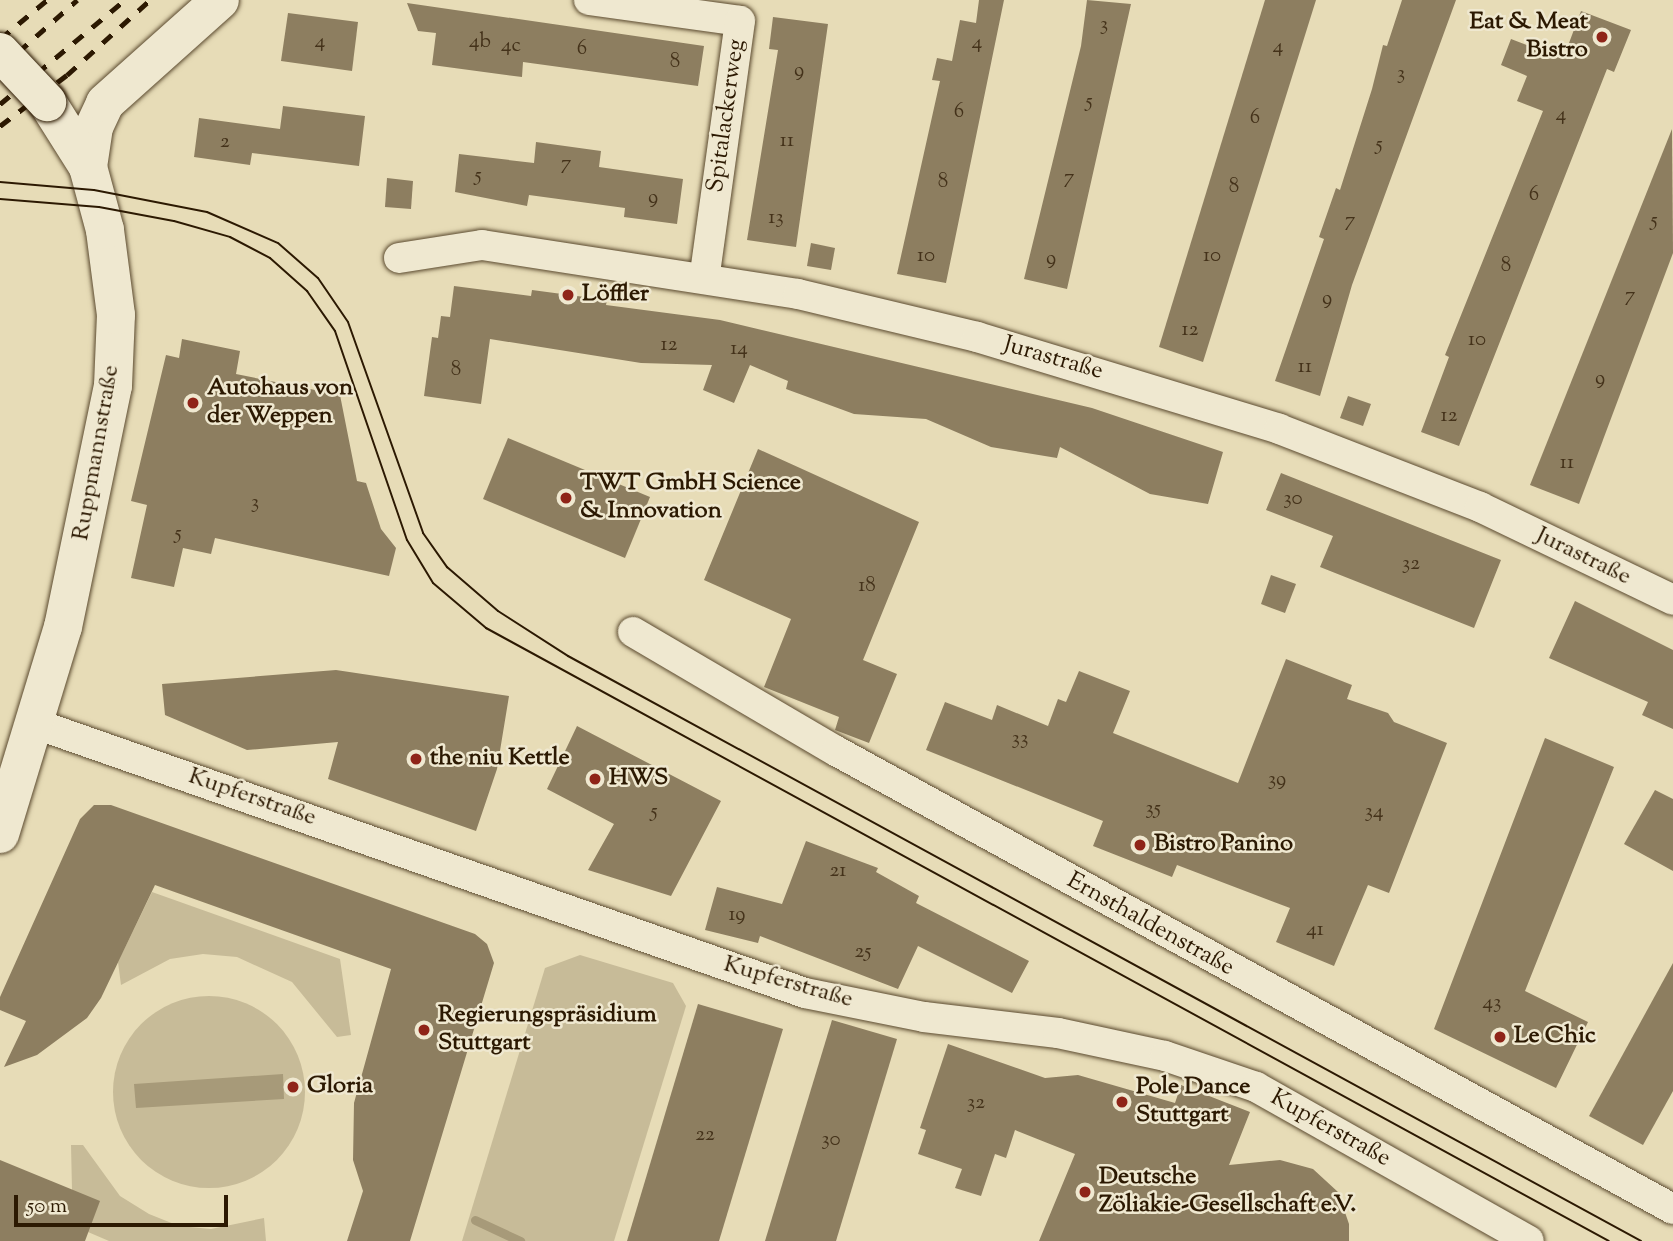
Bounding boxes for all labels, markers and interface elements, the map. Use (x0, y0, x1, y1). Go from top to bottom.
place label: Eat & Meat Bistro (1470, 9, 1588, 65)
house number: 3 (1100, 12, 1108, 38)
house number: 4 (315, 29, 325, 55)
house number: 4b (469, 29, 491, 55)
marker: Eat & Meat Bistro (1594, 29, 1610, 45)
house number: 4 (972, 30, 982, 56)
house number: 4c (501, 33, 521, 59)
house number: 4 (1273, 34, 1283, 60)
house number: 6 (577, 36, 587, 62)
street label: Spitalackerweg (702, 37, 752, 195)
house number: 8 (670, 49, 680, 75)
house number: 9 (794, 58, 804, 84)
house number: 3 (1397, 61, 1405, 87)
house number: 5 (1085, 89, 1093, 115)
house number: 6 (954, 99, 964, 125)
house number: 4 (1556, 102, 1566, 128)
house number: 6 (1250, 105, 1260, 131)
house number: 11 (780, 128, 794, 154)
house number: 2 (220, 129, 230, 155)
house number: 5 (1375, 132, 1383, 158)
house number: 7 (561, 151, 571, 177)
house number: 5 (474, 163, 482, 189)
house number: 7 (1064, 165, 1074, 191)
house number: 8 (938, 169, 948, 195)
house number: 8 (1229, 174, 1239, 200)
house number: 6 (1529, 182, 1539, 208)
house number: 9 (648, 185, 658, 211)
house number: 13 (768, 205, 784, 231)
house number: 7 (1345, 208, 1355, 234)
house number: 5 (1650, 208, 1658, 234)
house number: 10 (917, 243, 935, 269)
house number: 10 (1203, 243, 1221, 269)
house number: 9 (1046, 246, 1056, 272)
house number: 8 (1501, 253, 1511, 279)
place label: Löffler (582, 281, 649, 309)
house number: 7 (1625, 283, 1635, 309)
house number: 9 (1322, 286, 1332, 312)
marker: Löffler (560, 287, 576, 303)
house number: 12 (1182, 317, 1198, 343)
house number: 10 (1468, 327, 1486, 353)
street label: Jurastraße (1000, 331, 1106, 387)
house number: 12 (661, 332, 677, 358)
house number: 14 (730, 336, 748, 362)
house number: 11 (1298, 354, 1312, 380)
house number: 8 (451, 357, 461, 383)
street label: Ruppmannstraße (67, 363, 127, 543)
house number: 9 (1595, 366, 1605, 392)
place label: Autohaus von der Weppen (207, 375, 353, 431)
marker: Autohaus von der Weppen (185, 395, 201, 411)
house number: 12 (1441, 403, 1457, 429)
house number: 11 (1560, 450, 1574, 476)
place label: TWT GmbH Science & Innovation (580, 470, 801, 526)
house number: 30 (1283, 486, 1303, 512)
house number: 3 (251, 490, 259, 516)
marker: TWT GmbH Science & Innovation (558, 490, 574, 506)
house number: 5 (174, 521, 182, 547)
street label: Jurastraße (1531, 522, 1635, 592)
house number: 32 (1402, 551, 1420, 577)
house number: 18 (858, 573, 876, 599)
house number: 33 (1012, 726, 1028, 752)
place label: the niu Kettle (430, 745, 570, 773)
marker: the niu Kettle (408, 751, 424, 767)
street label: Kupferstraße (184, 763, 320, 833)
place label: HWS (609, 765, 668, 793)
house number: 39 (1268, 767, 1286, 793)
marker: HWS (587, 771, 603, 787)
house number: 35 (1145, 796, 1161, 822)
house number: 5 (650, 799, 658, 825)
house number: 34 (1364, 799, 1384, 825)
place label: Bistro Panino (1154, 831, 1293, 859)
marker: Bistro Panino (1132, 837, 1148, 853)
house number: 21 (830, 858, 846, 884)
street label: Ernsthaldenstraße (1061, 867, 1239, 983)
house number: 19 (728, 902, 746, 928)
house number: 41 (1306, 917, 1324, 943)
house number: 25 (854, 939, 872, 965)
street label: Kupferstraße (720, 951, 856, 1015)
house number: 43 (1482, 990, 1502, 1016)
place label: Regierungspräsidium Stuttgart (438, 1002, 657, 1058)
marker: Regierungspräsidium Stuttgart (416, 1022, 432, 1038)
place label: Le Chic (1514, 1023, 1596, 1051)
marker: Le Chic (1492, 1029, 1508, 1045)
place label: Gloria (307, 1073, 373, 1101)
place label: Pole Dance Stuttgart (1136, 1074, 1250, 1130)
marker: Gloria (285, 1079, 301, 1095)
street label: Kupferstraße (1265, 1084, 1395, 1174)
house number: 32 (967, 1090, 985, 1116)
marker: Pole Dance Stuttgart (1114, 1094, 1130, 1110)
house number: 22 (695, 1122, 715, 1148)
house number: 30 (821, 1127, 841, 1153)
place label: Deutsche Zöliakie-Gesellschaft e.V. (1099, 1164, 1356, 1220)
scale bar (18, 1182, 231, 1226)
marker: Deutsche Zöliakie-Gesellschaft e.V. (1077, 1184, 1093, 1200)
text: 50 m (27, 1192, 67, 1222)

